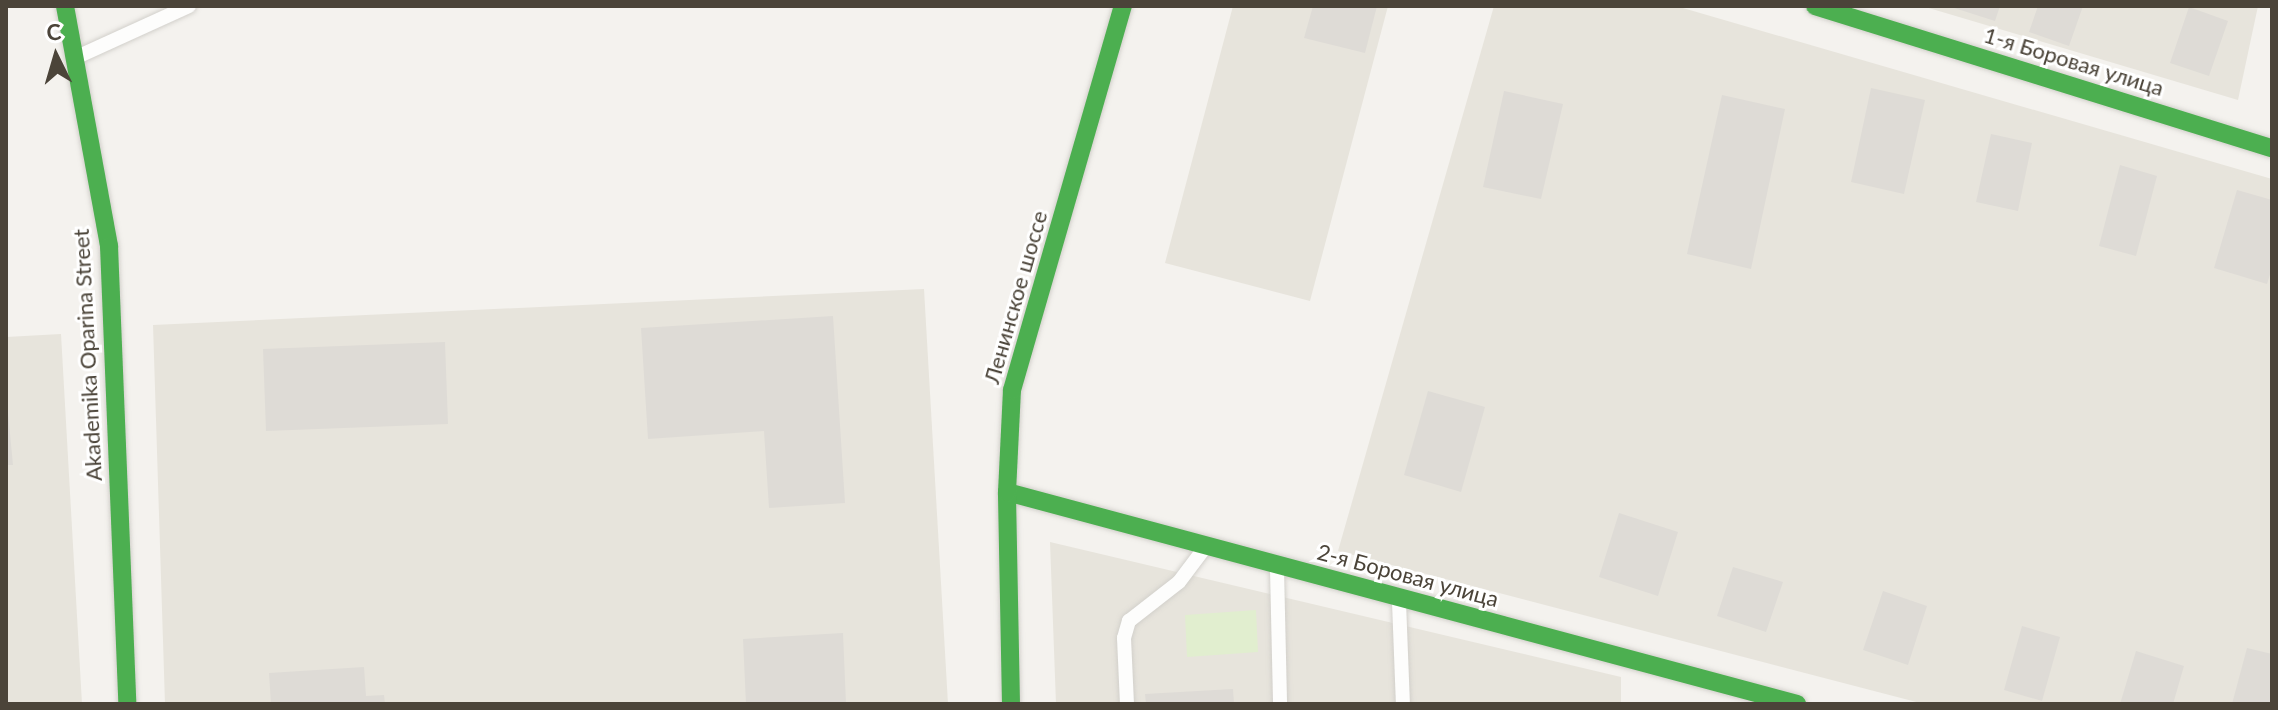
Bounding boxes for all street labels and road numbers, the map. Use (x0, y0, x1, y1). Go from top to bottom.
street label: 1-я Боровая улица (1981, 21, 2167, 101)
street label: Ленинское шоссе (978, 208, 1052, 386)
street label: Akademika Oparina Street (67, 228, 107, 482)
street label: 2-я Боровая улица (1314, 538, 1502, 612)

